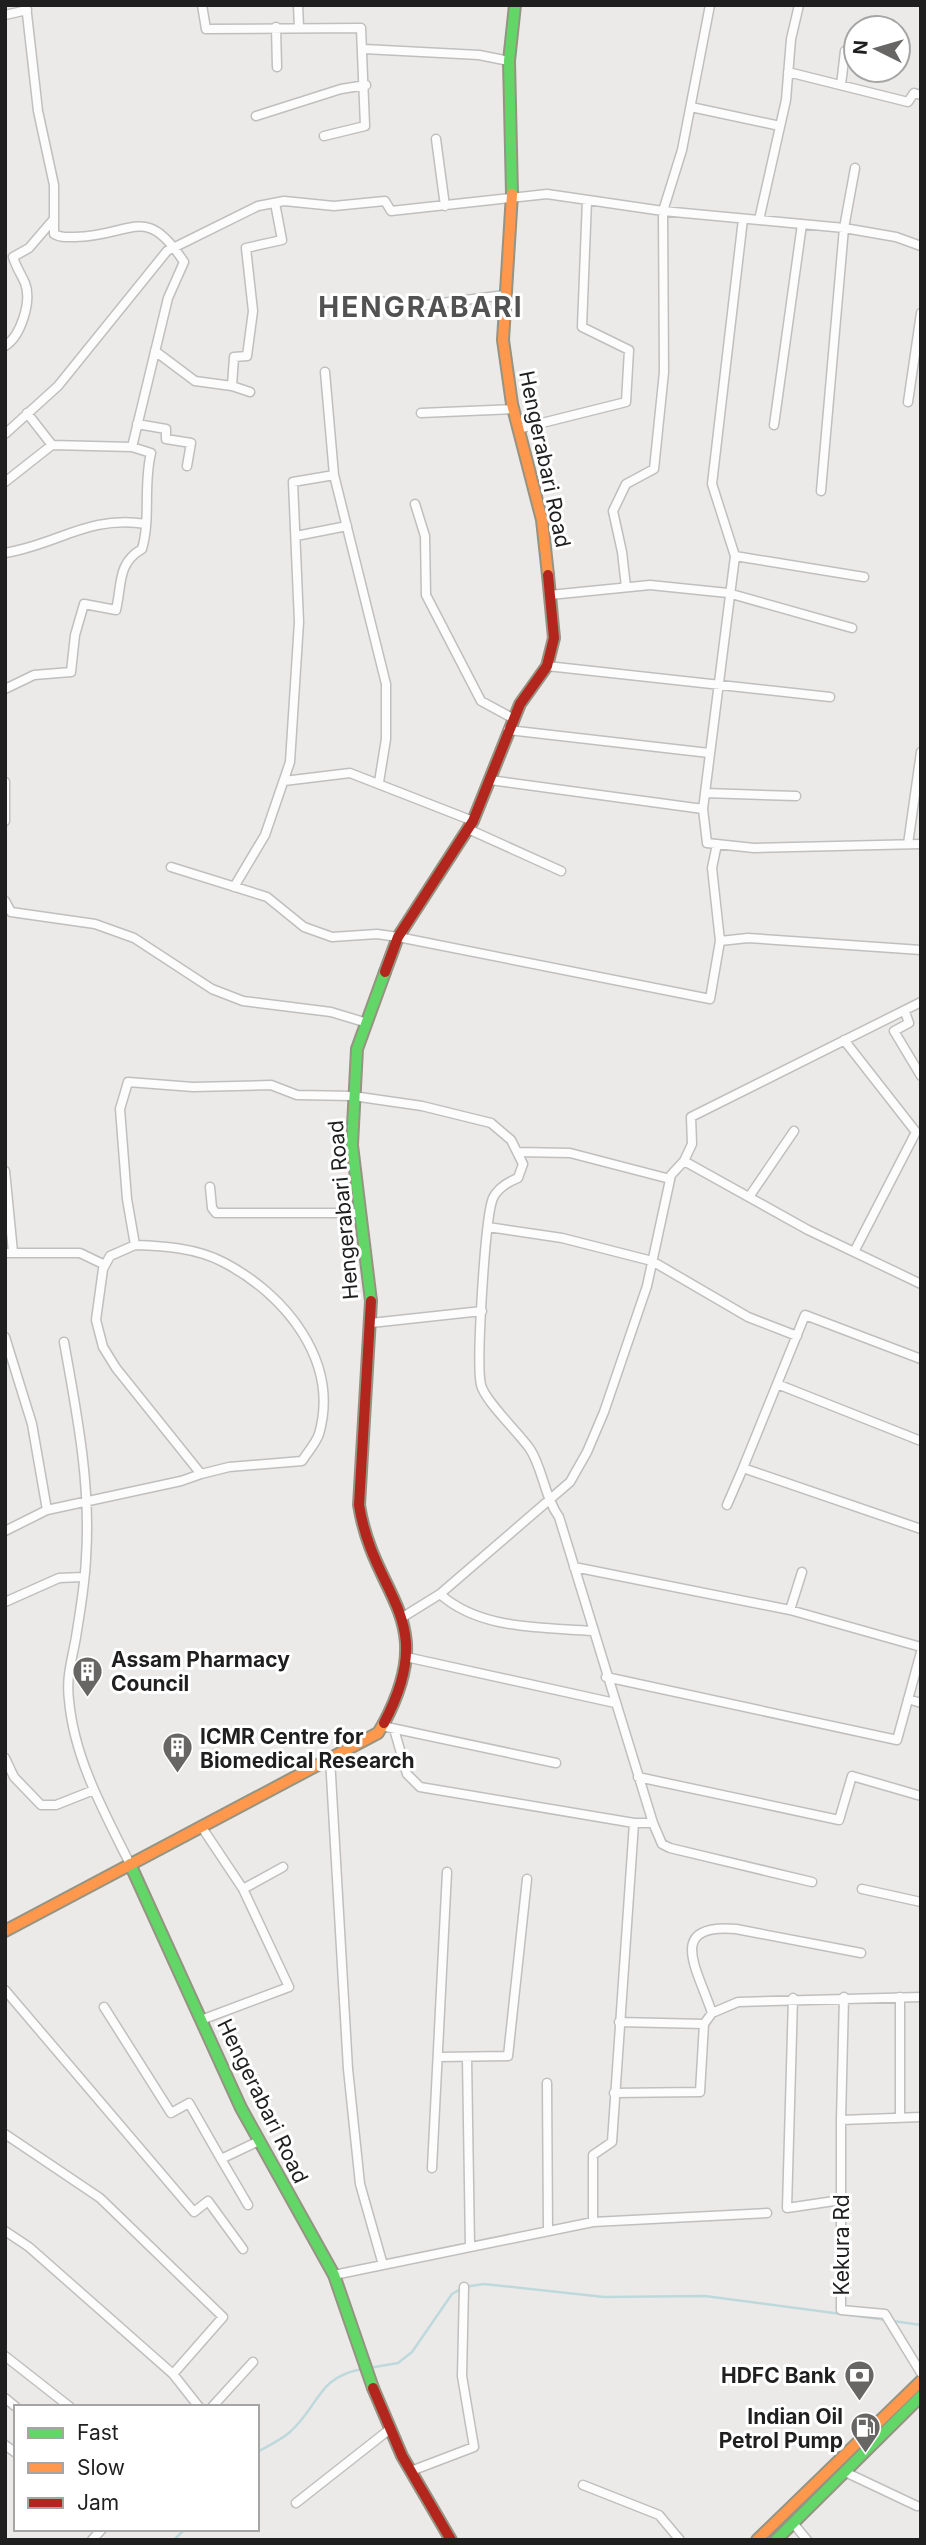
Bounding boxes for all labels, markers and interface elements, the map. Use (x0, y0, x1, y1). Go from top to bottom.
north arrow (842, 14, 912, 84)
text: N (848, 39, 873, 56)
district label: HENGRABARI (318, 290, 524, 324)
street label: Hengerabari Road (514, 368, 576, 550)
street label: Hengerabari Road (323, 1119, 363, 1301)
place label: Assam Pharmacy Council (111, 1647, 290, 1696)
building icon: Assam Pharmacy Council (71, 1654, 105, 1698)
place label: ICMR Centre for Biomedical Research (200, 1724, 415, 1773)
building icon: ICMR Centre for Biomedical Research (160, 1731, 194, 1775)
street label: Hengerabari Road (212, 2015, 314, 2187)
street label: Kekura Rd (829, 2194, 854, 2296)
bank icon: HDFC Bank (842, 2358, 876, 2402)
place label: HDFC Bank (721, 2363, 837, 2388)
place label: Indian Oil Petrol Pump (719, 2404, 843, 2453)
legend (14, 2405, 259, 2531)
fuel station icon: Indian Oil Petrol Pump (849, 2411, 883, 2455)
text: Fast (77, 2420, 119, 2445)
text: Slow (77, 2455, 125, 2480)
text: Jam (77, 2490, 119, 2515)

